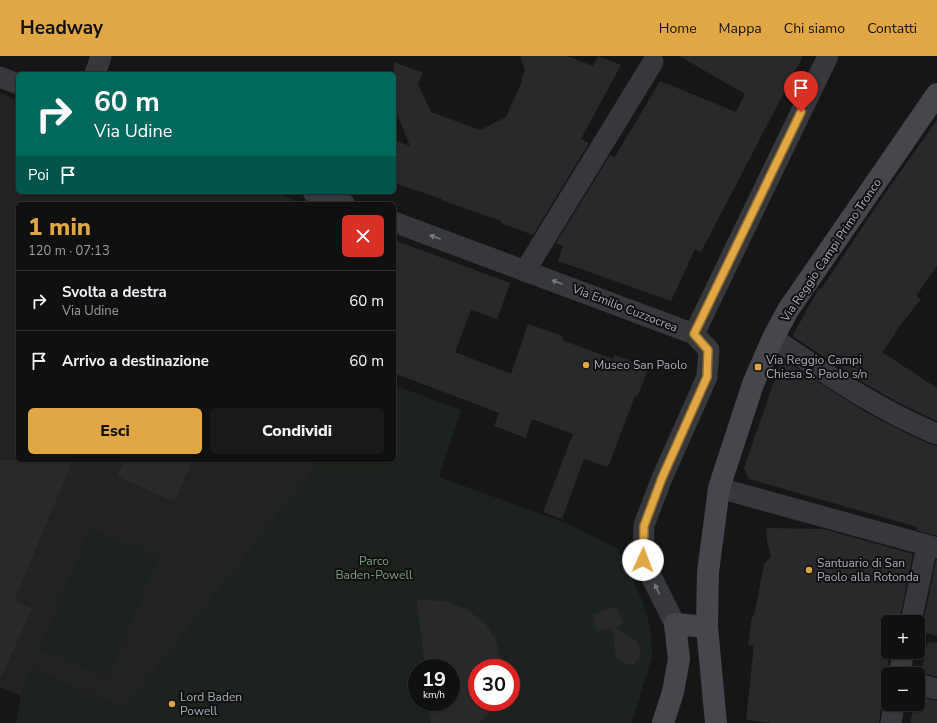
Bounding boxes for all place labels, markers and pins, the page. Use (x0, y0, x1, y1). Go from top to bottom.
pin (784, 71, 818, 112)
place label: Via Reggio Campi Chiesa S. Paolo s/n (765, 352, 867, 382)
place label: Museo San Paolo (594, 357, 687, 373)
marker: Museo San Paolo (581, 360, 591, 370)
marker: Via Reggio Campi Chiesa S. Paolo s/n (753, 362, 763, 372)
place label: Santuario di San Paolo alla Rotonda (817, 555, 919, 585)
marker: Santuario di San Paolo alla Rotonda (804, 565, 814, 575)
place label: Lord Baden Powell (180, 689, 242, 719)
marker: Lord Baden Powell (167, 699, 177, 709)

